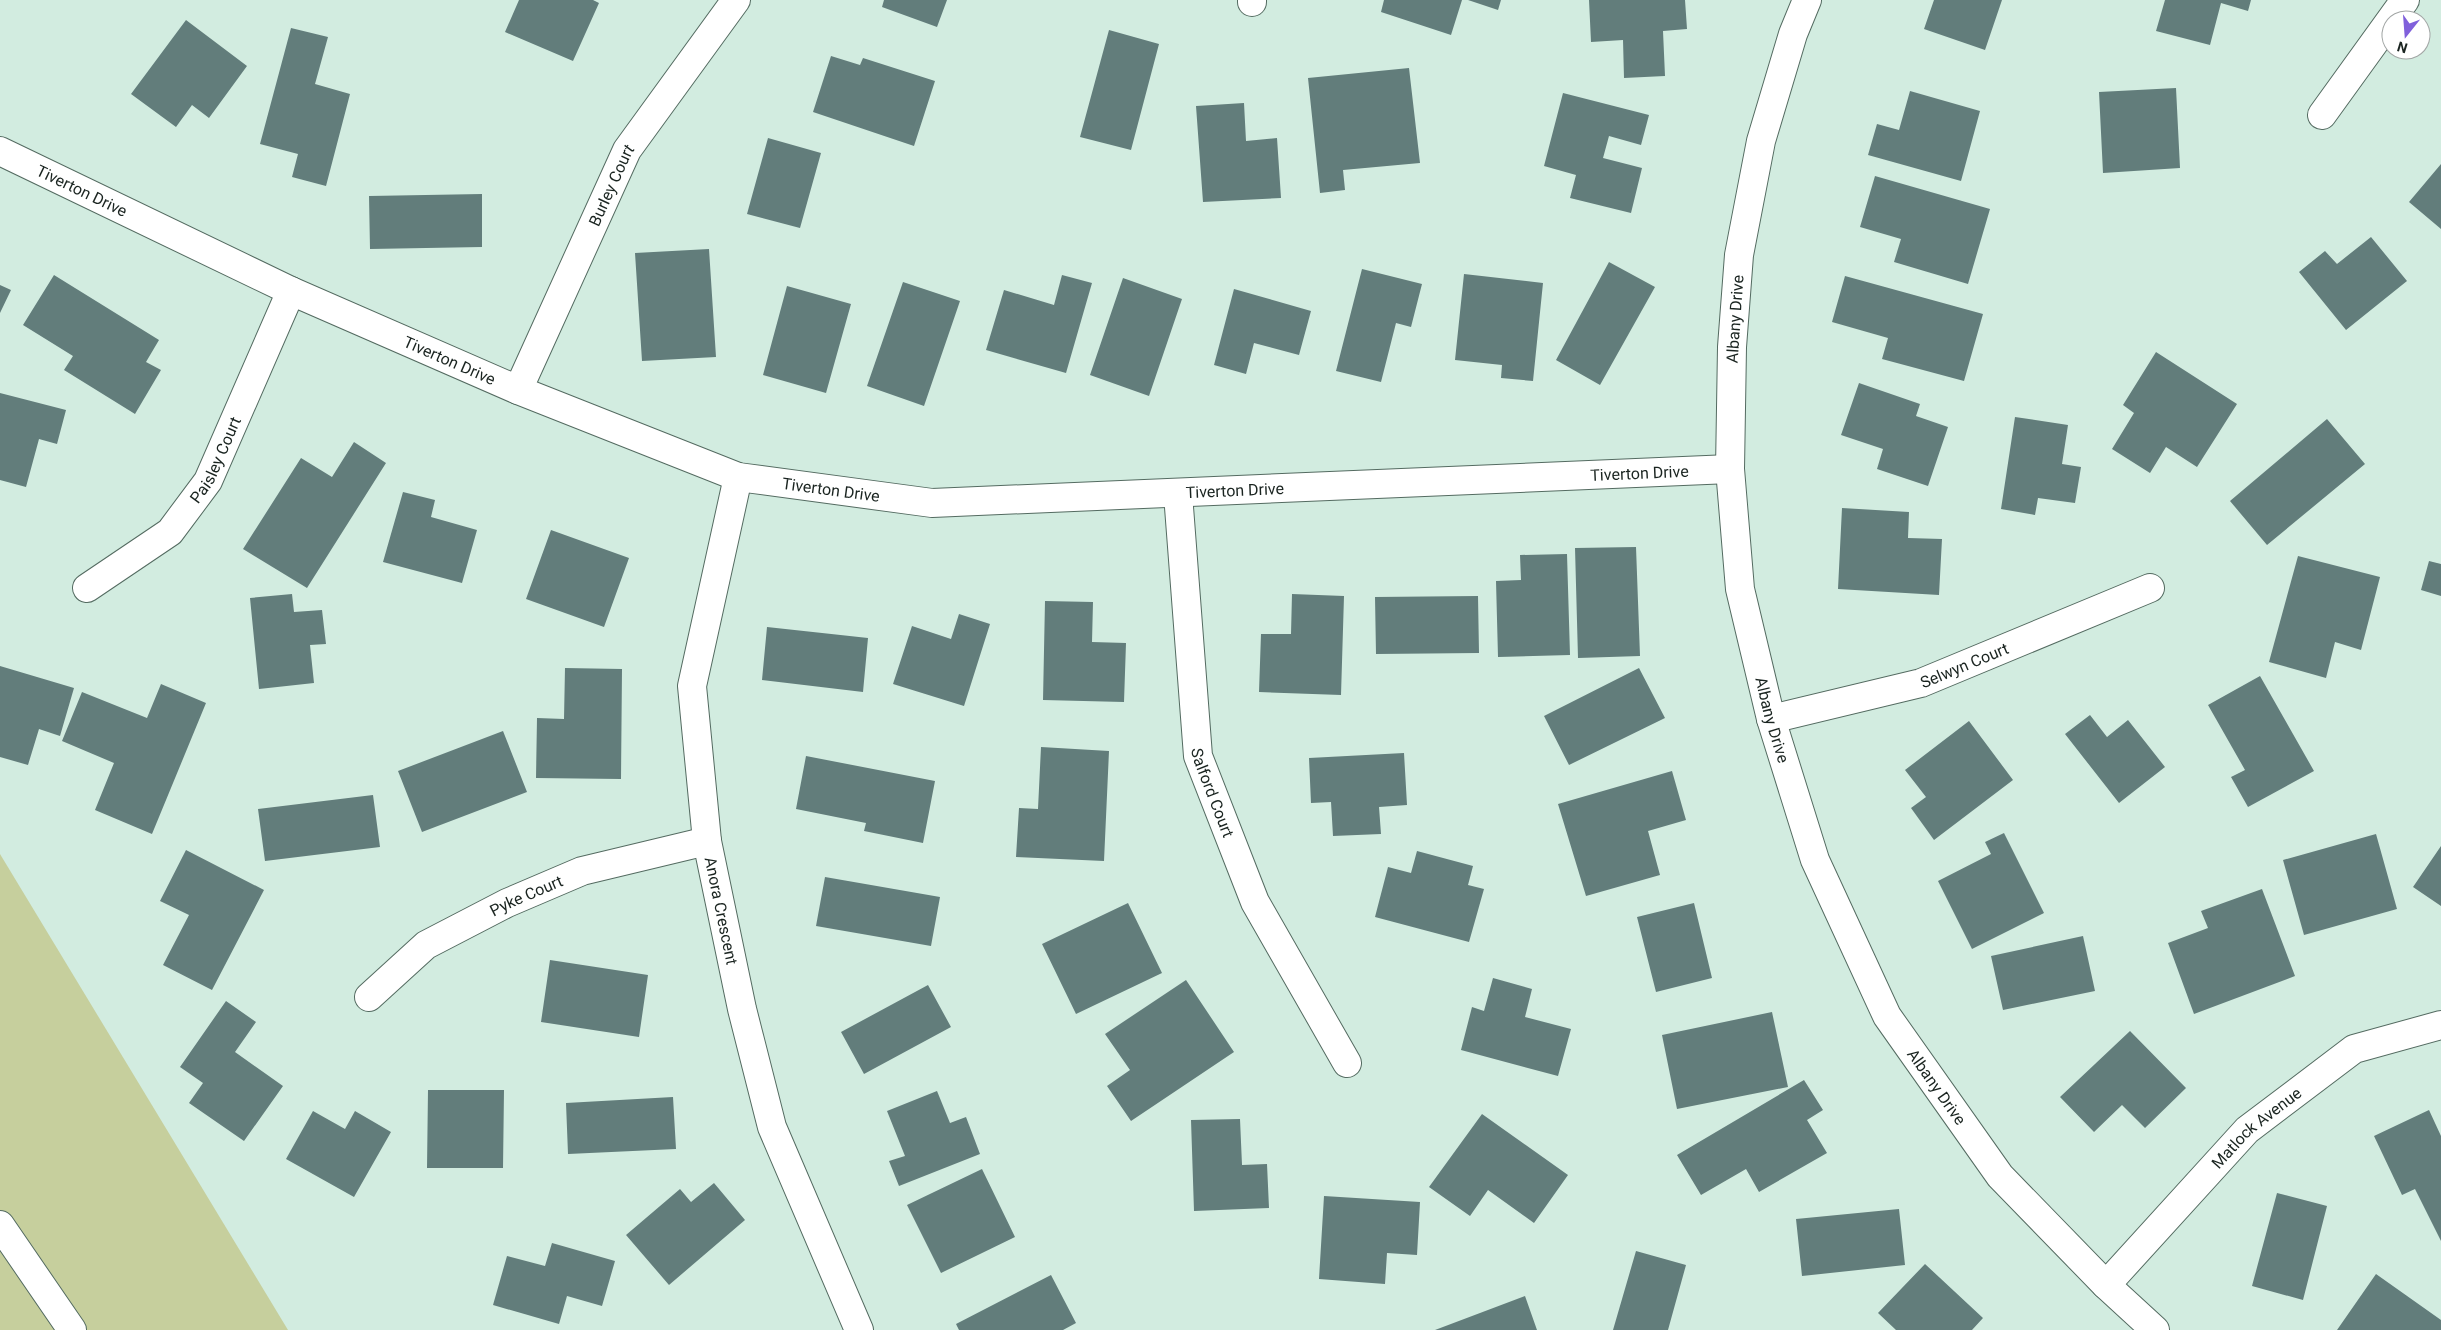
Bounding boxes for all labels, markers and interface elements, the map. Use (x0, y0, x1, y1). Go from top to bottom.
north arrow (2381, 10, 2431, 60)
text: N (2395, 38, 2409, 57)
street label: Burley Court (584, 140, 638, 229)
street label: Tiverton Drive (34, 161, 130, 220)
street label: Albany Drive (1722, 274, 1748, 364)
street label: Tiverton Drive (401, 332, 499, 389)
street label: Paisley Court (186, 414, 244, 507)
street label: Tiverton Drive (1590, 461, 1689, 484)
street label: Tiverton Drive (781, 474, 881, 505)
street label: Tiverton Drive (1185, 479, 1284, 502)
street label: Selwyn Court (1917, 638, 2011, 692)
street label: Albany Drive (1752, 675, 1794, 765)
street label: Salford Court (1188, 747, 1238, 840)
street label: Anora Crescent (701, 855, 742, 966)
street label: Pyke Court (486, 871, 565, 920)
street label: Albany Drive (1904, 1045, 1970, 1128)
street label: Matlock Avenue (2207, 1083, 2305, 1172)

